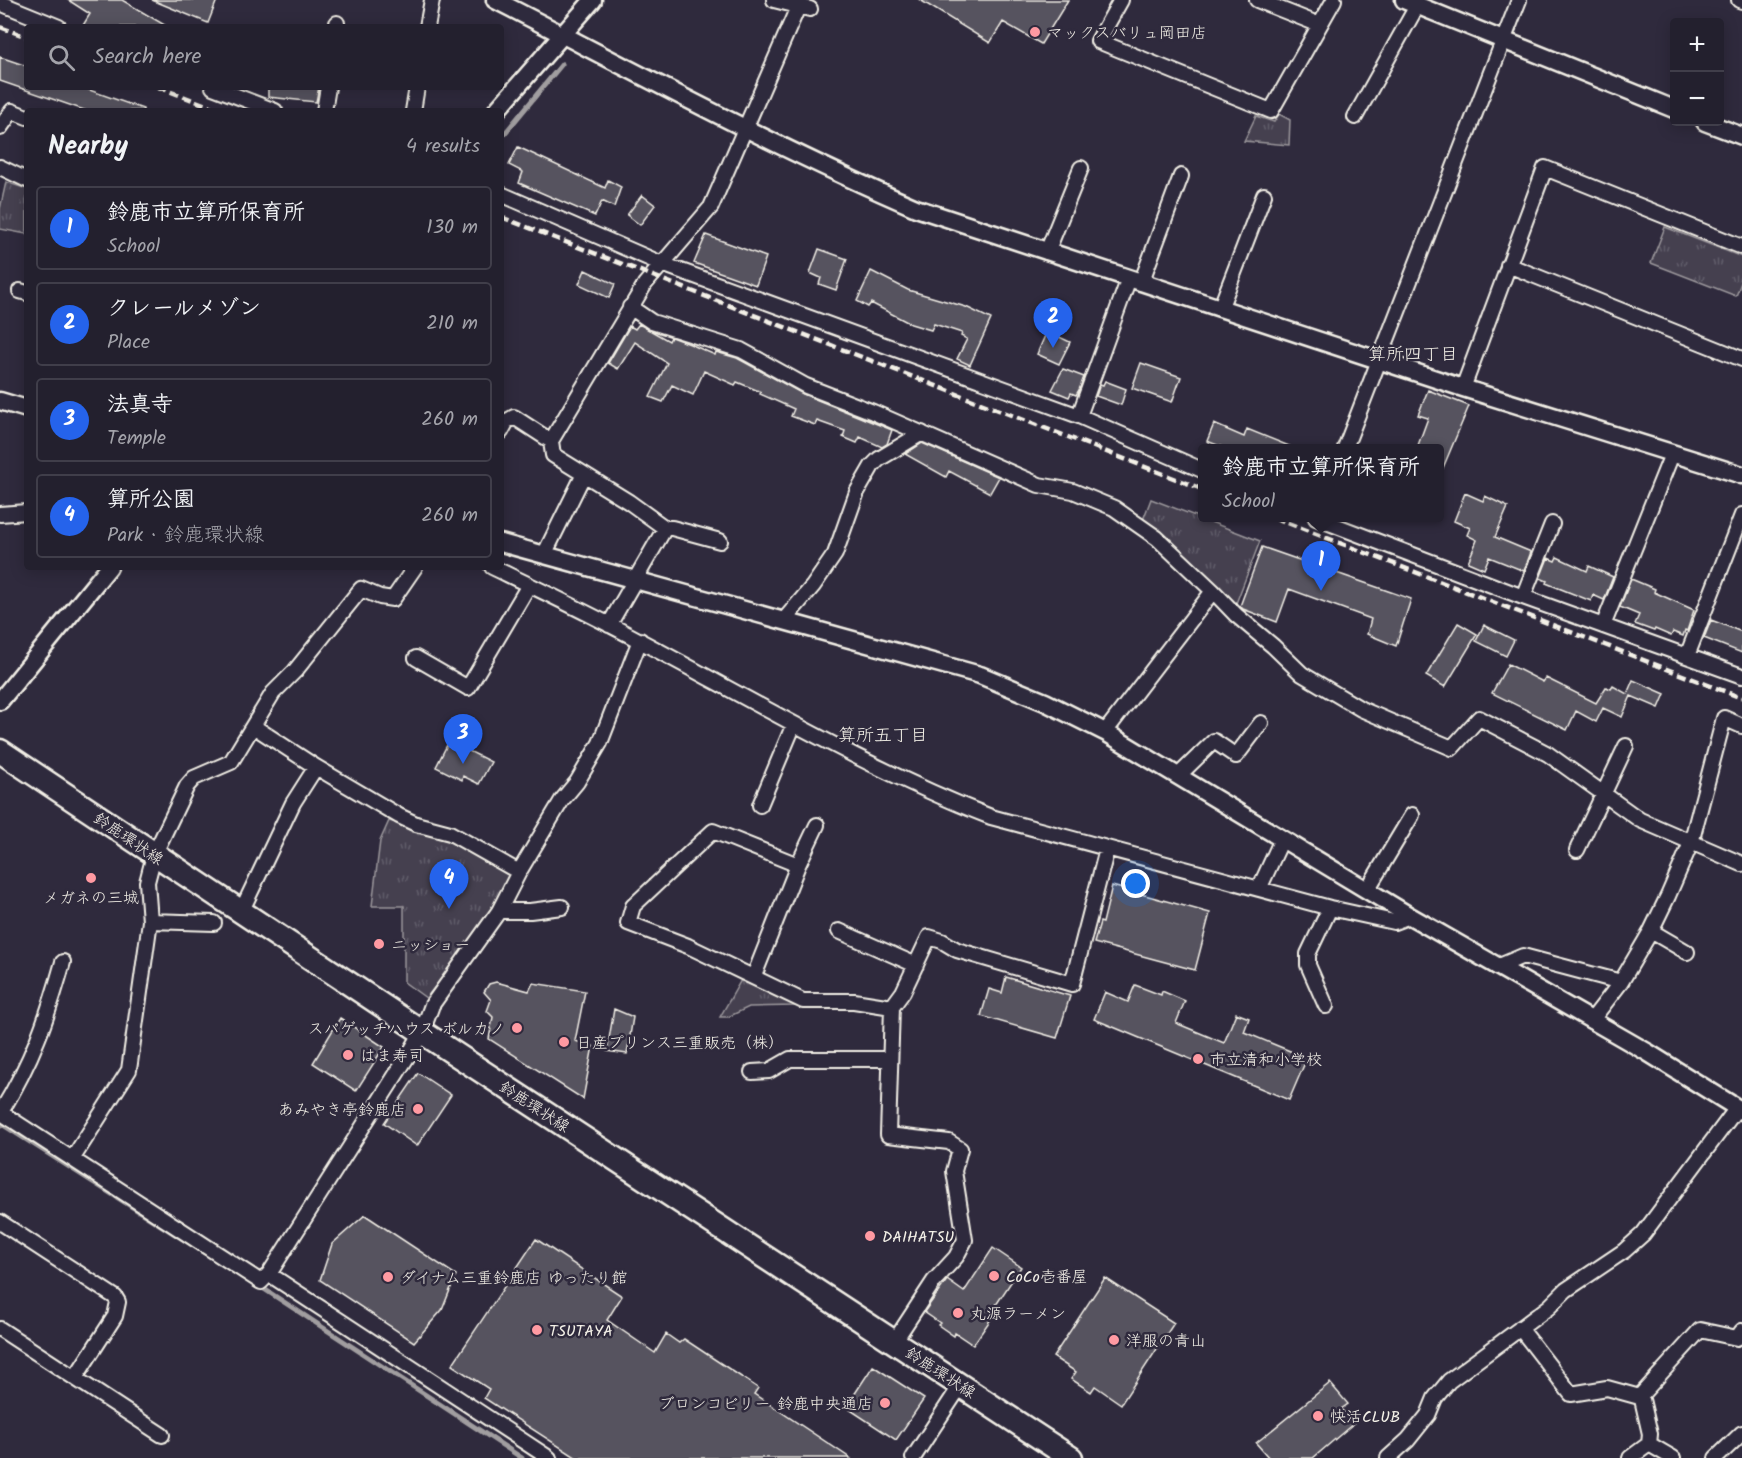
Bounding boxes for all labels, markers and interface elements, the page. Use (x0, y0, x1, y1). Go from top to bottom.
map controls (1670, 18, 1724, 126)
button: + (1670, 18, 1724, 72)
place label: マックスバリュ岡田店 (1047, 21, 1207, 46)
search box (24, 24, 504, 90)
marker: マックスバリュ岡田店 (1028, 25, 1042, 39)
text: Search here (93, 40, 201, 75)
icon: search (45, 41, 78, 74)
button: − (1670, 72, 1724, 126)
text: Nearby (48, 126, 128, 168)
text: 4 results (406, 131, 480, 163)
text: 鈴鹿市立算所保育所 (107, 196, 305, 231)
text: 1 (66, 212, 73, 244)
text: 130 m (426, 212, 478, 244)
text: School (107, 231, 160, 263)
text: クレールメゾン (107, 292, 261, 327)
pin: 2 (1034, 298, 1072, 348)
text: 2 (64, 308, 75, 340)
text: 210 m (426, 308, 478, 340)
text: Place (107, 327, 150, 359)
district label: 算所四丁目 (1368, 341, 1458, 370)
text: 法真寺 (107, 388, 173, 423)
text: 3 (64, 404, 75, 436)
text: 260 m (421, 404, 478, 436)
text: Temple (107, 423, 166, 455)
popup (1198, 444, 1444, 522)
text: 鈴鹿市立算所保育所 (1222, 451, 1420, 486)
text: 算所公園 (107, 483, 195, 518)
text: School (1222, 486, 1275, 518)
text: 4 (64, 500, 75, 532)
text: 260 m (421, 500, 478, 532)
text: Park · 鈴鹿環状線 (107, 520, 264, 552)
pin: 1 (1302, 542, 1340, 591)
pin: 3 (444, 714, 482, 764)
district label: 算所五丁目 (838, 722, 928, 751)
street label: 鈴鹿環状線 (88, 807, 168, 872)
pin: 4 (430, 860, 468, 909)
your location (1121, 869, 1150, 898)
marker: メガネの三城 (84, 871, 98, 885)
place label: メガネの三城 (43, 886, 139, 911)
place label: ニッショー (391, 933, 470, 958)
marker: ニッショー (372, 937, 386, 951)
place label: スパゲッチハウス ボルカノ (308, 1017, 505, 1042)
marker: スパゲッチハウス ボルカノ (510, 1021, 524, 1035)
place label: 日産プリンス三重販売（株） (576, 1031, 784, 1056)
marker: 日産プリンス三重販売（株） (557, 1035, 571, 1049)
place label: はま寿司 (360, 1044, 424, 1069)
marker: はま寿司 (341, 1048, 355, 1062)
place label: 市立清和小学校 (1210, 1048, 1322, 1073)
marker: 市立清和小学校 (1191, 1052, 1205, 1066)
street label: 鈴鹿環状線 (494, 1075, 575, 1140)
place label: あみやき亭鈴鹿店 (278, 1098, 406, 1123)
marker: あみやき亭鈴鹿店 (411, 1102, 425, 1116)
place label: DAIHATSU (882, 1225, 955, 1250)
marker: DAIHATSU (863, 1229, 877, 1243)
place label: CoCo壱番屋 (1006, 1265, 1088, 1290)
place label: ダイナム三重鈴鹿店 ゆったり館 (400, 1266, 628, 1291)
marker: CoCo壱番屋 (987, 1269, 1001, 1283)
marker: ダイナム三重鈴鹿店 ゆったり館 (381, 1270, 395, 1284)
place label: 丸源ラーメン (970, 1302, 1066, 1327)
marker: 丸源ラーメン (951, 1306, 965, 1320)
place label: TSUTAYA (549, 1319, 613, 1344)
marker: TSUTAYA (530, 1323, 544, 1337)
place label: 洋服の青山 (1126, 1329, 1206, 1354)
marker: 洋服の青山 (1107, 1333, 1121, 1347)
street label: 鈴鹿環状線 (900, 1341, 981, 1406)
place label: ブロンコビリー 鈴鹿中央通店 (659, 1392, 873, 1417)
marker: ブロンコビリー 鈴鹿中央通店 (878, 1396, 892, 1410)
place label: 快活CLUB (1330, 1405, 1400, 1430)
marker: 快活CLUB (1311, 1409, 1325, 1423)

